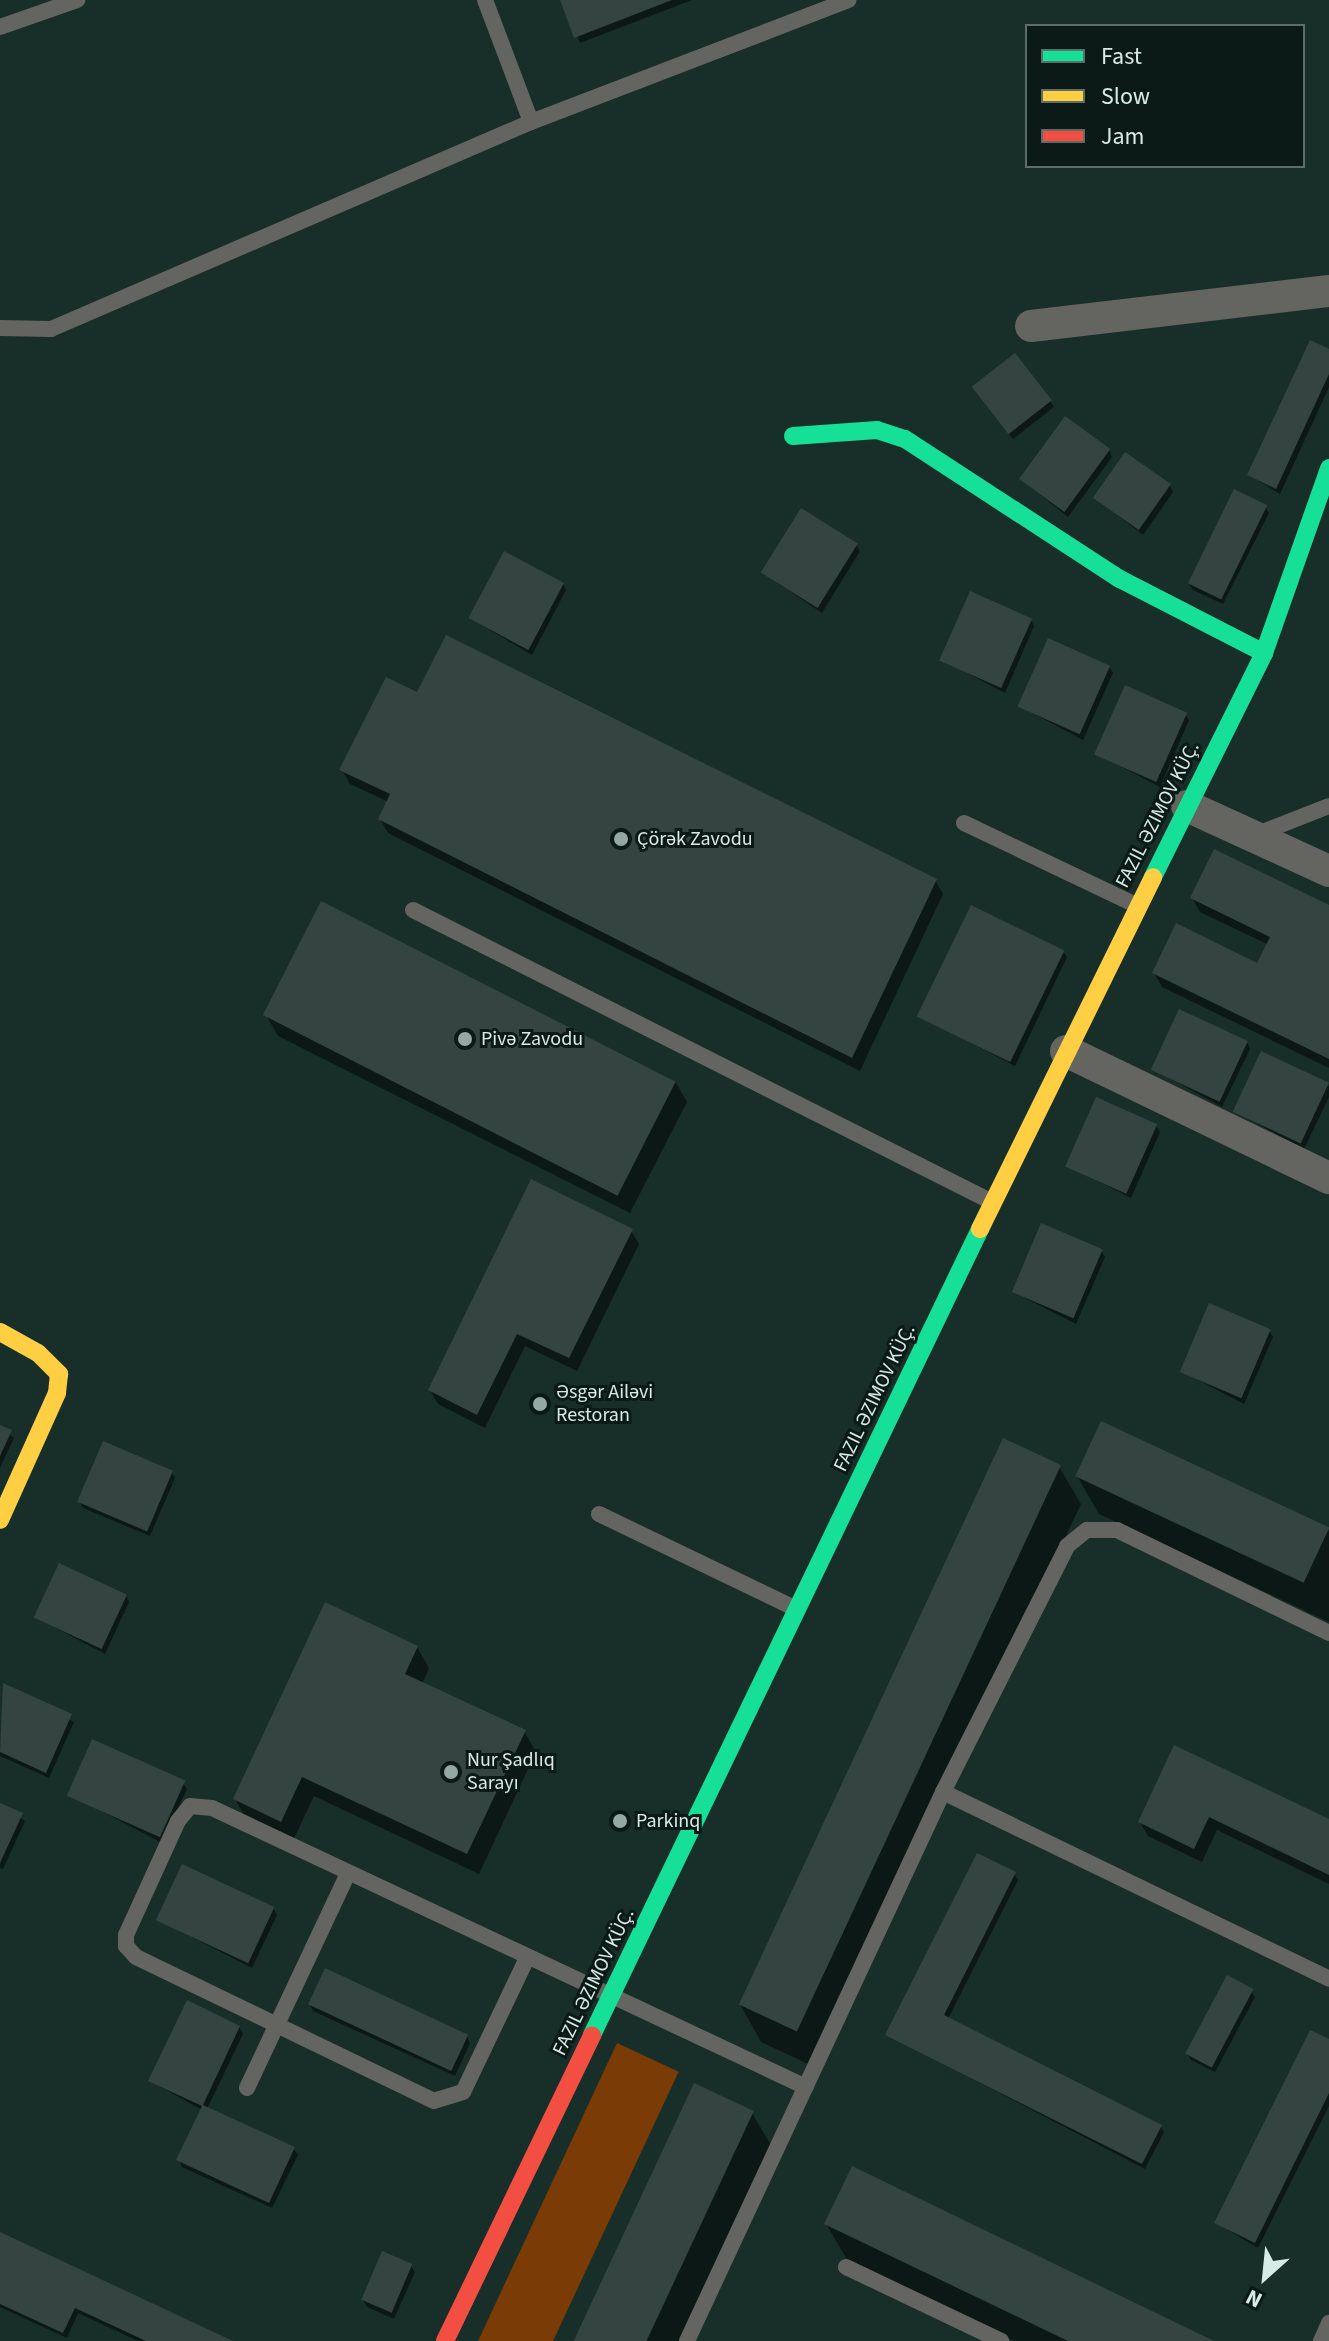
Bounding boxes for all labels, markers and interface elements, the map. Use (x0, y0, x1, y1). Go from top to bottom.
legend (1025, 24, 1305, 168)
text: Fast (1101, 39, 1142, 74)
text: Slow (1101, 79, 1150, 114)
text: Jam (1101, 119, 1145, 154)
street label: FAZIL ƏZIMOV KÜÇ. (1111, 738, 1205, 892)
place label: Çörək Zavodu (637, 827, 753, 851)
marker: Çörək Zavodu (612, 830, 630, 848)
place label: Pivə Zavodu (481, 1027, 583, 1051)
marker: Pivə Zavodu (456, 1030, 474, 1048)
street label: FAZIL ƏZIMOV KÜÇ. (829, 1321, 921, 1475)
place label: Əsgər Ailəvi Restoran (556, 1380, 653, 1427)
marker: Əsgər Ailəvi Restoran (531, 1395, 549, 1413)
place label: Nur Şadlıq Sarayı (467, 1748, 555, 1795)
marker: Nur Şadlıq Sarayı (442, 1763, 460, 1781)
place label: Parkinq (636, 1809, 700, 1833)
marker: Parkinq (611, 1812, 629, 1830)
street label: FAZIL ƏZIMOV KÜÇ. (548, 1905, 640, 2059)
north arrow (1225, 2237, 1305, 2317)
text: N (1240, 2281, 1268, 2316)

